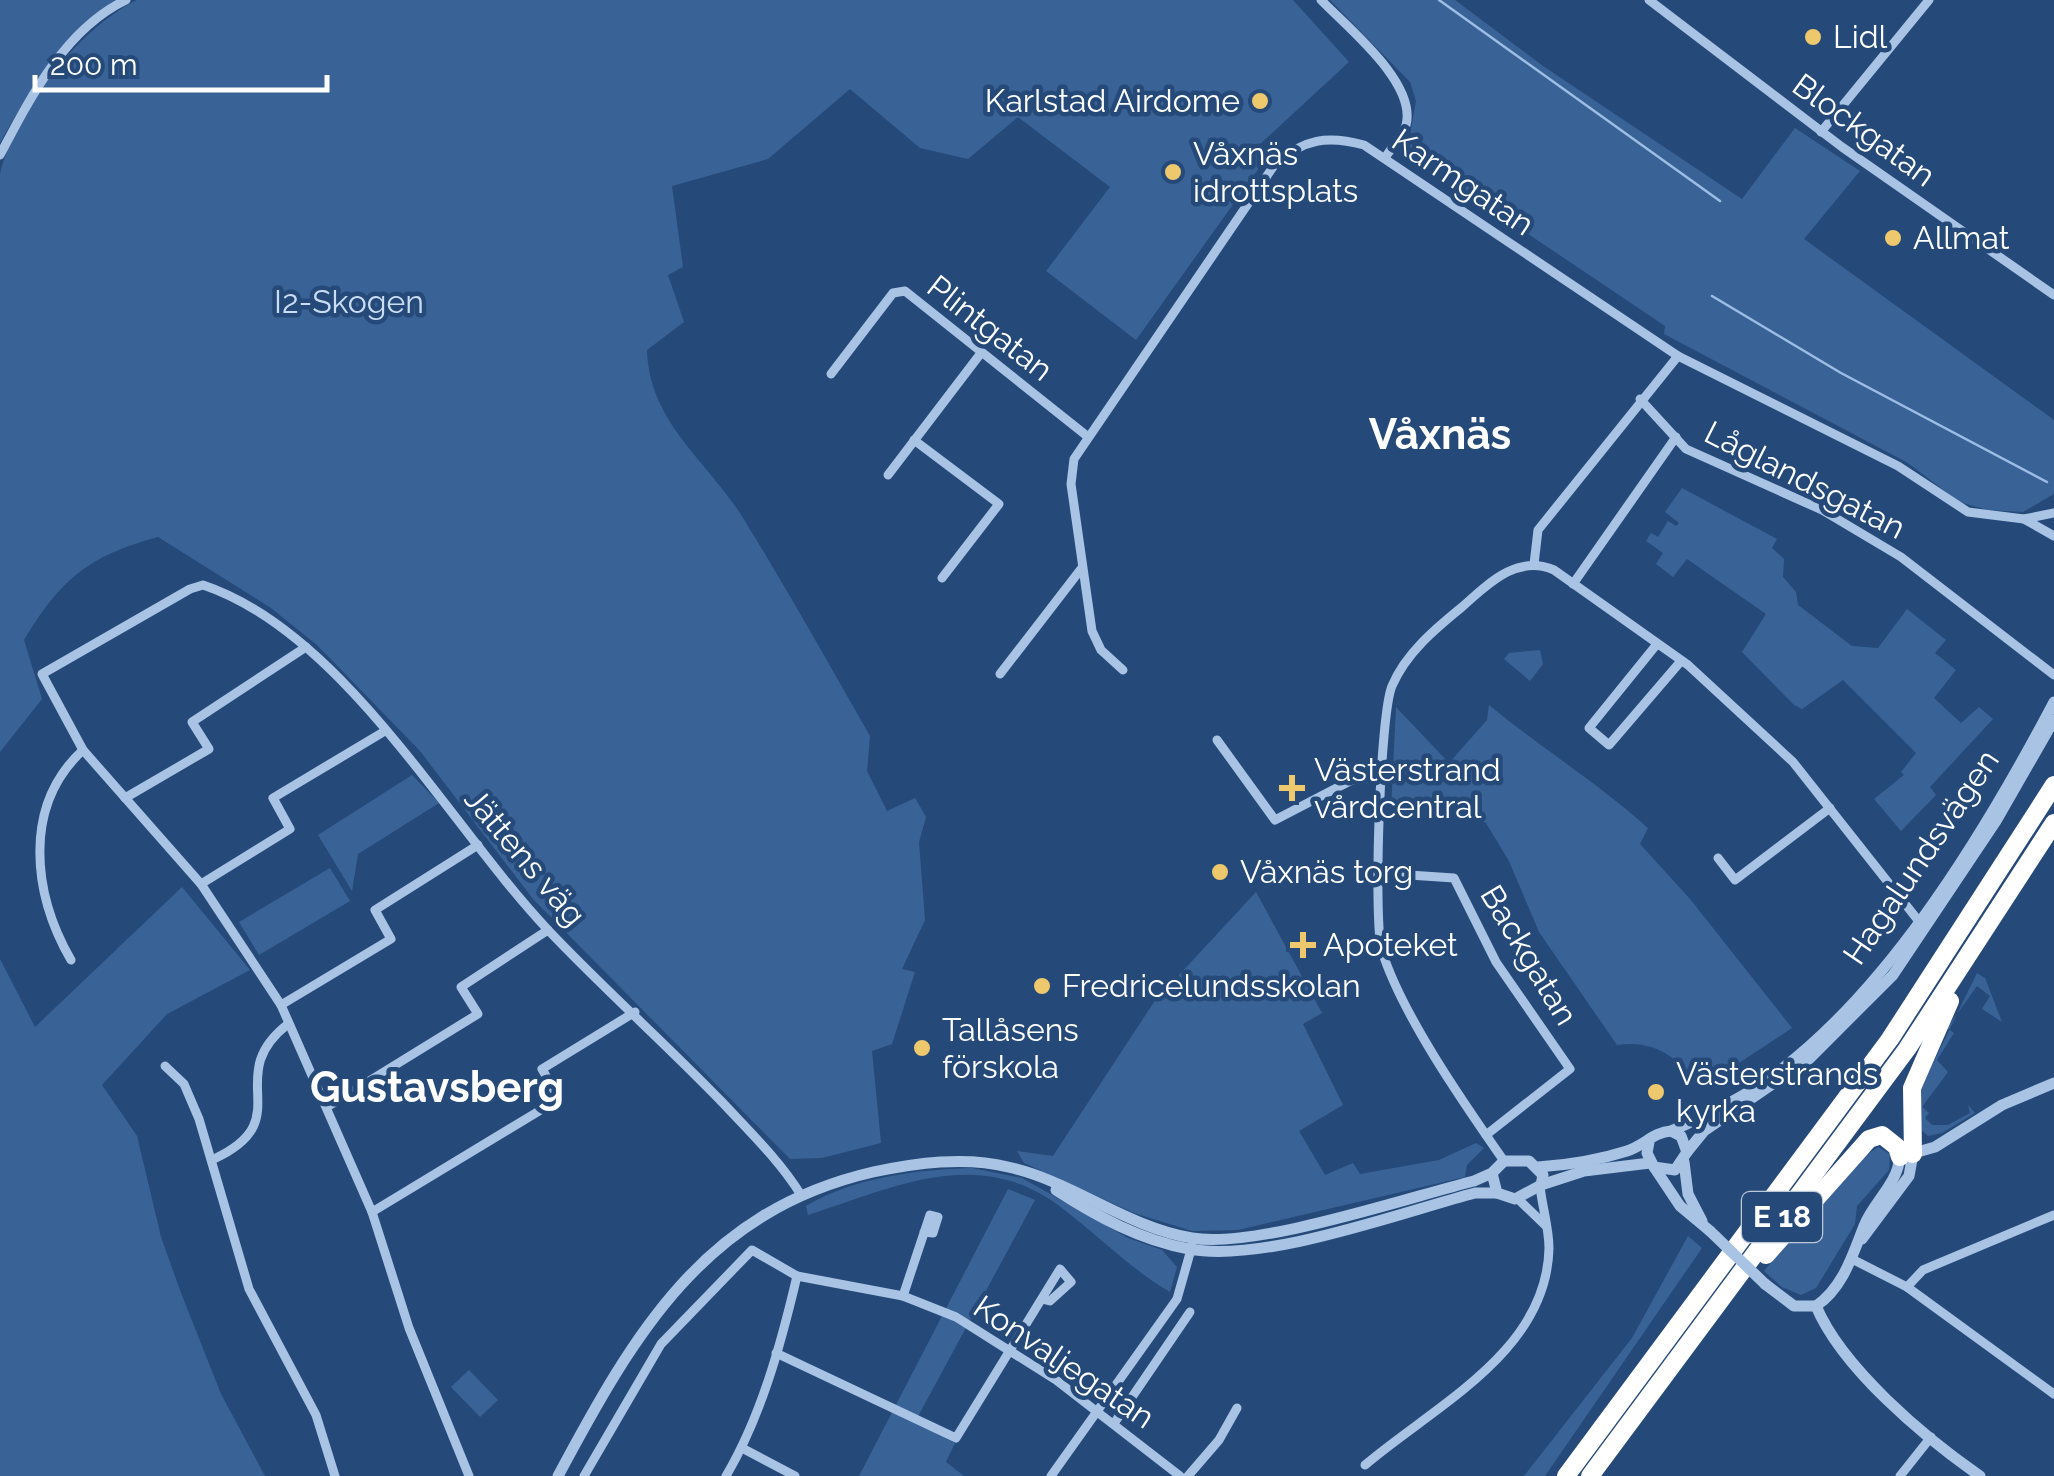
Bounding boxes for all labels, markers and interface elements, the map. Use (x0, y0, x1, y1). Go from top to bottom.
place label: Lidl (1833, 18, 1888, 55)
marker: Lidl (1802, 26, 1824, 48)
scale bar (35, 30, 328, 92)
text: 200 m (50, 47, 138, 82)
street label: Blockgatan (1786, 66, 1943, 194)
place label: Karlstad Airdome (985, 82, 1240, 119)
marker: Karlstad Airdome (1249, 90, 1271, 112)
street label: Karmgatan (1386, 121, 1541, 242)
place label: Våxnäs idrottsplats (1193, 135, 1358, 209)
marker: Våxnäs idrottsplats (1162, 161, 1184, 183)
place label: Allmat (1913, 219, 2010, 256)
marker: Allmat (1882, 227, 1904, 249)
street label: Plintgatan (920, 267, 1060, 388)
park label: I2-Skogen (274, 283, 424, 320)
district label: Våxnäs (1369, 410, 1511, 459)
street label: Låglandsgatan (1699, 413, 1912, 546)
street label: Hagalundsvägen (1835, 742, 2006, 971)
place label: Västerstrand vårdcentral (1314, 751, 1501, 825)
marker: Västerstrand vårdcentral (1279, 775, 1305, 801)
street label: Jättens väg (457, 781, 593, 933)
place label: Våxnäs torg (1240, 853, 1413, 890)
marker: Våxnäs torg (1209, 861, 1231, 883)
street label: Backgatan (1473, 878, 1586, 1031)
place label: Apoteket (1323, 926, 1458, 963)
marker: Apoteket (1292, 934, 1314, 956)
place label: Fredricelundsskolan (1062, 967, 1361, 1004)
marker: Fredricelundsskolan (1031, 975, 1053, 997)
place label: Tallåsens förskola (942, 1011, 1079, 1085)
marker: Tallåsens förskola (911, 1037, 933, 1059)
place label: Västerstrands kyrka (1676, 1055, 1878, 1129)
district label: Gustavsberg (310, 1063, 564, 1112)
marker: Västerstrands kyrka (1645, 1081, 1667, 1103)
road number: E 18 (1742, 1192, 1822, 1242)
street label: Konvaljegatan (967, 1288, 1162, 1436)

